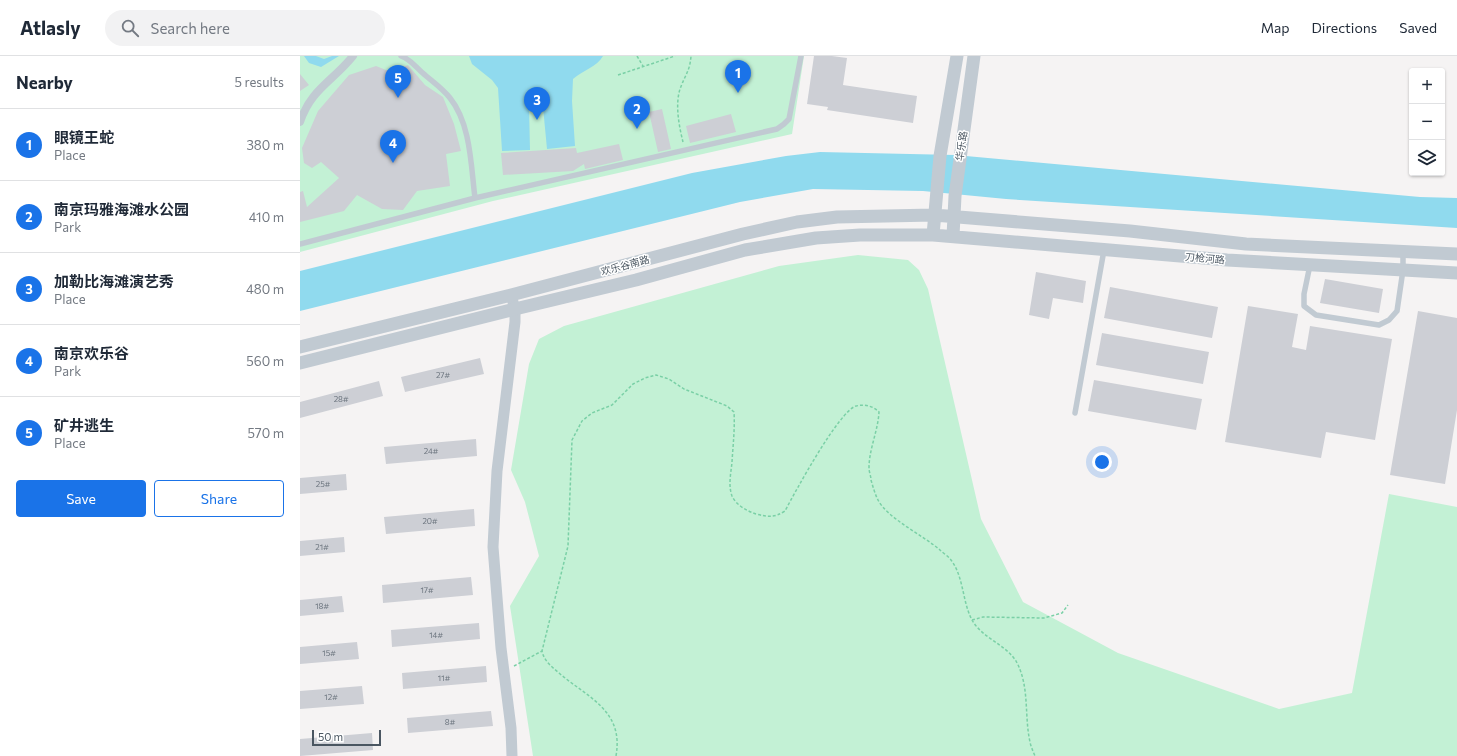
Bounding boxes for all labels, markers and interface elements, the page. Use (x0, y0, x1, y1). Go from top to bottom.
search box (105, 10, 385, 46)
text: Atlasly (20, 16, 81, 39)
icon: search (119, 17, 141, 39)
text: Search here (151, 19, 230, 37)
text: Map (1261, 19, 1290, 36)
text: Directions (1312, 19, 1377, 36)
text: Saved (1399, 19, 1437, 36)
pin: 1 (725, 60, 751, 93)
pin: 5 (385, 65, 411, 98)
map controls (1409, 68, 1445, 176)
button: + (1409, 68, 1445, 104)
text: Nearby (16, 72, 73, 93)
text: 5 results (234, 74, 284, 90)
pin: 3 (524, 87, 550, 120)
pin: 2 (624, 96, 650, 129)
button: − (1409, 104, 1445, 140)
text: 眼镜王蛇 (54, 128, 114, 146)
pin: 4 (380, 130, 406, 163)
street label: 华乐路 (953, 130, 969, 162)
text: 1 (26, 137, 32, 153)
text: 380 m (246, 137, 284, 153)
button: layers (1409, 140, 1445, 176)
text: Place (54, 147, 86, 163)
text: 南京玛雅海滩水公园 (54, 200, 189, 218)
text: 2 (25, 209, 33, 225)
text: 410 m (249, 209, 284, 225)
text: Park (54, 219, 81, 235)
street label: 刀枪河路 (1185, 250, 1225, 266)
street label: 欢乐谷南路 (599, 253, 651, 277)
text: 加勒比海滩演艺秀 (54, 272, 174, 290)
text: 3 (25, 281, 33, 297)
text: 480 m (246, 281, 284, 297)
text: Place (54, 291, 86, 307)
text: 南京欢乐谷 (54, 344, 129, 362)
text: 4 (25, 353, 33, 369)
text: 560 m (246, 353, 284, 369)
text: Park (54, 363, 81, 379)
house number: 27# (436, 370, 451, 380)
house number: 28# (334, 394, 349, 404)
text: 矿井逃生 (54, 416, 114, 434)
text: 5 (25, 425, 33, 441)
text: 570 m (247, 425, 284, 441)
text: Place (54, 435, 86, 451)
house number: 24# (424, 446, 439, 456)
your location (1092, 452, 1112, 472)
house number: 25# (316, 479, 331, 489)
button: Save (16, 480, 146, 517)
button: Share (154, 480, 284, 517)
house number: 20# (422, 516, 438, 526)
house number: 21# (315, 542, 329, 552)
house number: 17# (420, 585, 434, 595)
house number: 18# (315, 601, 329, 611)
house number: 14# (429, 630, 443, 640)
house number: 15# (322, 648, 336, 658)
house number: 11# (438, 673, 451, 683)
house number: 12# (324, 692, 338, 702)
house number: 8# (445, 717, 456, 727)
scale bar (312, 728, 381, 747)
text: 50 m (318, 730, 343, 743)

